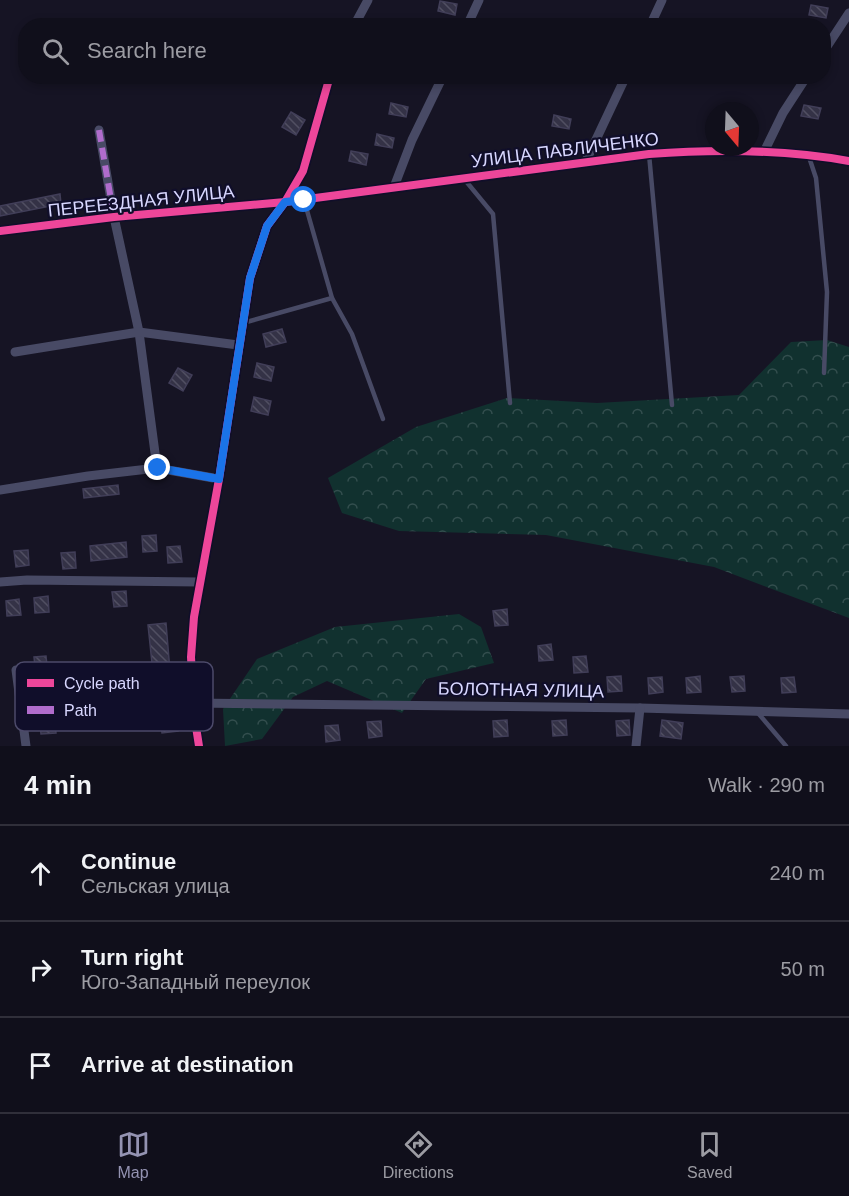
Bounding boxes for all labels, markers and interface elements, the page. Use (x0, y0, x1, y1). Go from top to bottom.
search box (18, 18, 831, 84)
icon: search (39, 35, 72, 68)
text: Search here (87, 38, 207, 63)
north arrow (705, 102, 759, 156)
street label: УЛИЦА ПАВЛИЧЕНКО (470, 129, 660, 171)
street label: ПЕРЕЕЗДНАЯ УЛИЦА (47, 181, 235, 221)
route start (290, 186, 316, 212)
route end (144, 454, 170, 480)
legend (15, 662, 213, 731)
text: Cycle path (64, 675, 140, 692)
street label: БОЛОТНАЯ УЛИЦА (438, 679, 604, 701)
text: Path (64, 702, 97, 719)
text: 4 min (24, 770, 92, 800)
text: Walk · 290 m (708, 774, 825, 796)
text: Continue (81, 849, 176, 874)
icon: ahead (24, 857, 57, 890)
text: 240 m (769, 862, 825, 884)
text: Сельская улица (81, 875, 230, 897)
text: Turn right (81, 945, 183, 970)
icon: right (24, 953, 57, 986)
text: 50 m (781, 958, 825, 980)
text: Юго-Западный переулок (81, 971, 310, 993)
icon: arrive (24, 1049, 57, 1082)
text: Arrive at destination (81, 1052, 294, 1077)
tab: Map (117, 1128, 150, 1182)
tab: Directions (383, 1128, 454, 1182)
tab: Saved (687, 1128, 732, 1182)

